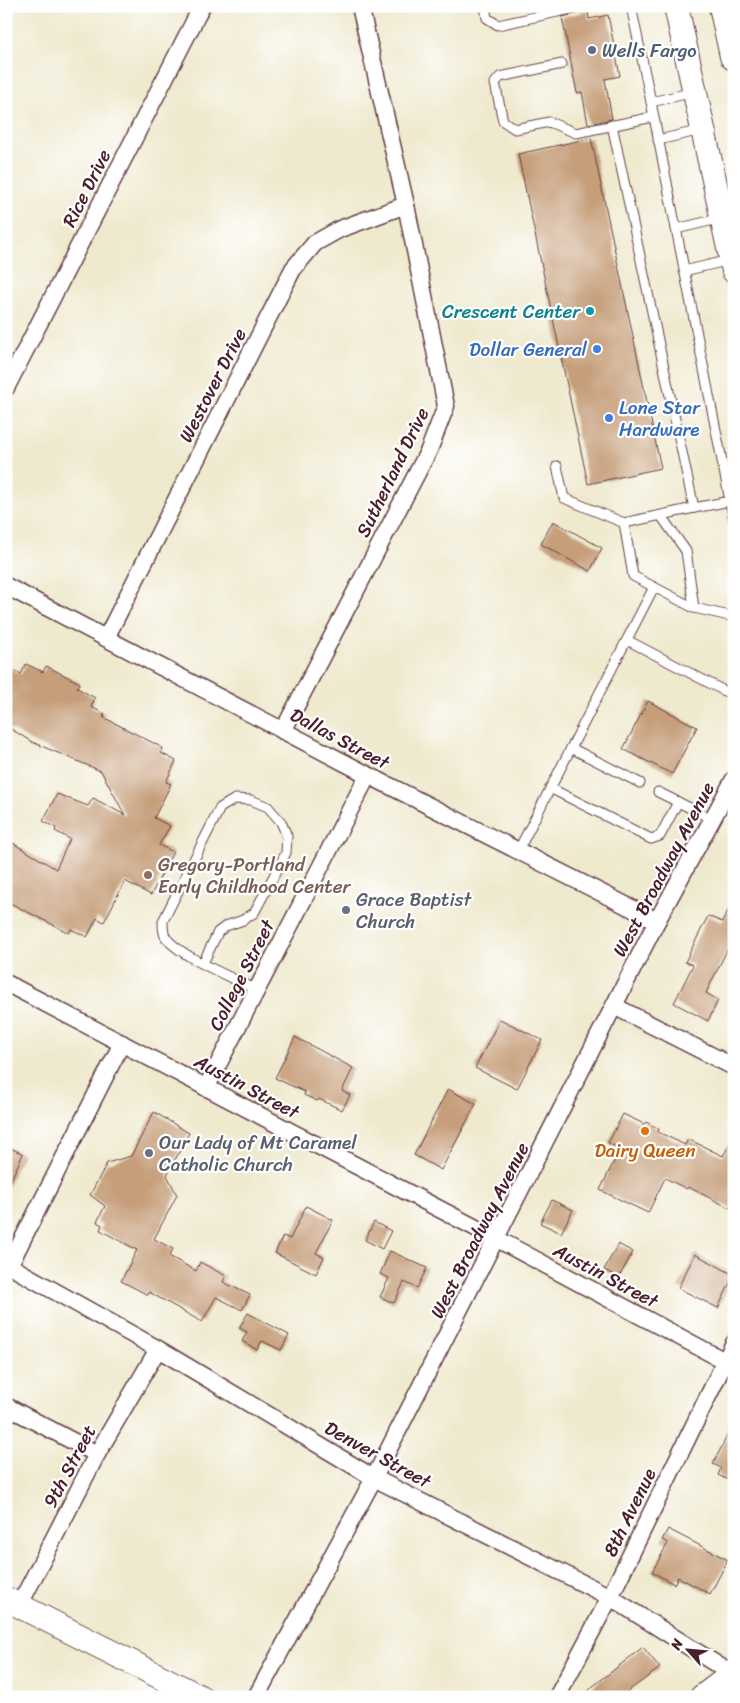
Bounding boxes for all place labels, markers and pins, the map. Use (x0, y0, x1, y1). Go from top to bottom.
place label: Wells Fargo (602, 34, 697, 67)
marker: Wells Fargo (586, 44, 598, 56)
place label: Crescent Center (442, 295, 581, 328)
marker: Crescent Center (584, 305, 596, 317)
place label: Dollar General (469, 333, 588, 366)
marker: Dollar General (591, 343, 603, 355)
place label: Lone Star Hardware (619, 391, 701, 446)
marker: Lone Star Hardware (603, 412, 615, 424)
place label: Gregory-Portland Early Childhood Center (158, 848, 351, 903)
marker: Gregory-Portland Early Childhood Center (142, 869, 154, 881)
place label: Grace Baptist Church (356, 883, 472, 938)
marker: Grace Baptist Church (340, 904, 352, 916)
marker: Dairy Queen (639, 1125, 651, 1137)
place label: Our Lady of Mt Caramel Catholic Church (159, 1126, 357, 1181)
place label: Dairy Queen (594, 1134, 696, 1167)
marker: Our Lady of Mt Caramel Catholic Church (143, 1147, 155, 1159)

